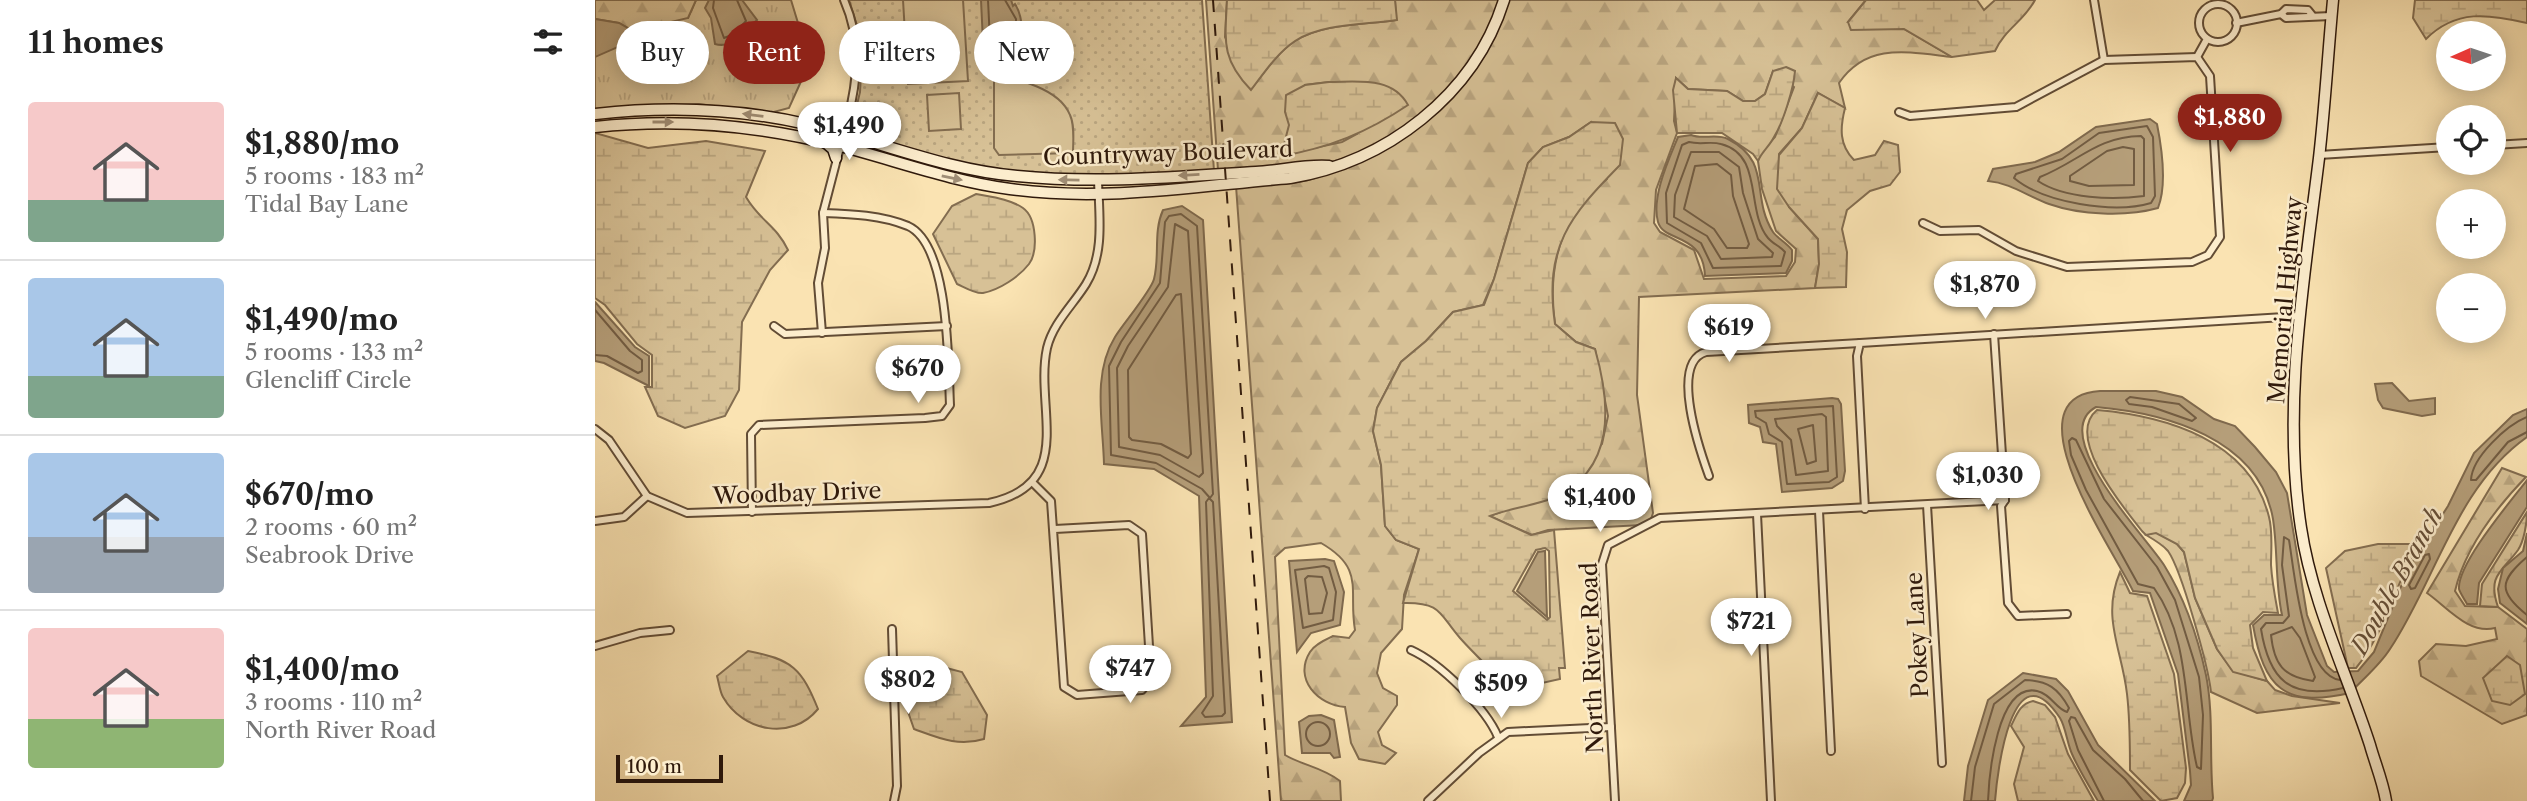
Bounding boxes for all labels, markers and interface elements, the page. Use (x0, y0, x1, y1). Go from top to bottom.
chip: Buy (616, 21, 709, 84)
chip: Rent (723, 21, 825, 84)
chip: Filters (839, 21, 960, 84)
chip: New (974, 21, 1074, 84)
north arrow (2436, 21, 2506, 91)
map controls (2436, 21, 2506, 343)
icon: filters (529, 23, 567, 61)
text: 11 homes (28, 24, 164, 61)
pin: $1,880 (2173, 94, 2287, 154)
pin: $1,490 (792, 102, 906, 162)
text: $1,880 (2194, 103, 2266, 131)
button: locate (2436, 105, 2506, 175)
one-way arrow (742, 109, 764, 120)
text: $1,490 (813, 111, 885, 139)
one-way arrow (652, 116, 674, 128)
text: $1,880/mo (245, 125, 399, 162)
icon: home (84, 130, 168, 214)
street label: Countryway Boulevard (1043, 135, 1293, 171)
text: 5 rooms · 183 m² (245, 162, 424, 190)
one-way arrow (1178, 170, 1200, 181)
one-way arrow (941, 173, 963, 184)
one-way arrow (1058, 174, 1080, 186)
button: + (2436, 189, 2506, 259)
text: Tidal Bay Lane (245, 190, 408, 218)
street label: Memorial Highway (2262, 195, 2308, 405)
pin: $1,870 (1928, 262, 2042, 321)
text: $1,870 (1950, 270, 2020, 298)
button: − (2436, 273, 2506, 343)
text: $1,490/mo (245, 301, 398, 338)
pin: $619 (1688, 304, 1770, 364)
icon: home (84, 306, 168, 390)
text: $619 (1704, 313, 1754, 341)
text: 5 rooms · 133 m² (245, 338, 423, 366)
pin: $670 (877, 346, 959, 405)
text: $670 (892, 354, 944, 382)
text: Glencliff Circle (245, 366, 411, 394)
pin: $1,030 (1931, 452, 2045, 512)
text: $1,030 (1952, 461, 2024, 489)
pin: $1,400 (1543, 475, 1657, 534)
text: $670/mo (245, 476, 374, 513)
street label: Woodbay Drive (711, 476, 882, 510)
icon: home (84, 481, 168, 565)
text: $1,400 (1564, 483, 1636, 511)
water label: Double Branch (2343, 502, 2449, 661)
text: 2 rooms · 60 m² (245, 513, 417, 541)
text: Seabrook Drive (245, 541, 414, 569)
street label: North River Road (1575, 562, 1609, 754)
street label: Pokey Lane (1900, 571, 1934, 699)
pin: $721 (1710, 598, 1792, 658)
text: $721 (1727, 607, 1775, 635)
pin: $747 (1089, 646, 1171, 705)
text: $1,400/mo (245, 651, 399, 688)
text: $747 (1105, 654, 1155, 682)
icon: home (84, 656, 168, 740)
pin: $802 (867, 656, 949, 716)
pin: $509 (1460, 660, 1542, 720)
text: $802 (880, 665, 936, 693)
text: $509 (1474, 669, 1528, 697)
text: 3 rooms · 110 m² (245, 688, 422, 716)
text: North River Road (245, 716, 436, 744)
scale bar (616, 752, 723, 784)
text: 100 m (627, 755, 682, 778)

